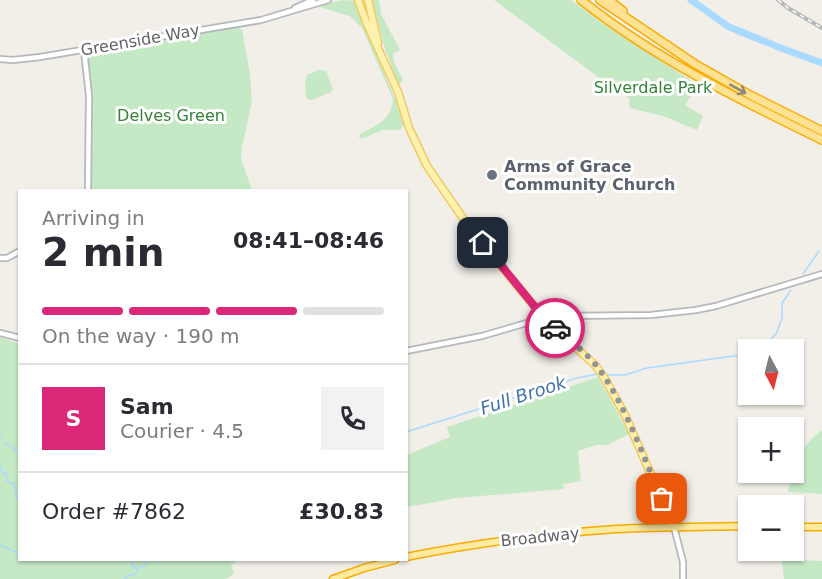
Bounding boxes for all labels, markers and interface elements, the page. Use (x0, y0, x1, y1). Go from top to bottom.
street label: Greenside Way (79, 20, 201, 60)
park label: Silverdale Park (594, 78, 713, 97)
one-way arrow (729, 83, 746, 95)
park label: Delves Green (117, 106, 225, 125)
place label: Arms of Grace Community Church (504, 157, 675, 194)
marker: Arms of Grace Community Church (485, 168, 499, 182)
text: Arriving in (42, 206, 145, 230)
pin (457, 217, 508, 268)
icon: home (466, 226, 499, 259)
text: 08:41–08:46 (233, 228, 384, 253)
text: 2 min (42, 230, 164, 275)
courier (525, 298, 585, 358)
icon: car (539, 312, 572, 345)
text: On the way · 190 m (42, 324, 240, 348)
north arrow (738, 339, 804, 405)
map controls (738, 339, 804, 561)
water label: Full Brook (477, 371, 570, 419)
button: phone (321, 387, 384, 450)
text: Sam (120, 394, 174, 419)
text: S (66, 406, 81, 431)
button: + (738, 417, 804, 483)
text: Courier · 4.5 (120, 419, 244, 443)
pin (636, 473, 687, 524)
icon: bag (645, 482, 678, 515)
button: − (738, 495, 804, 561)
text: Order #7862 (42, 499, 186, 524)
text: £30.83 (299, 499, 384, 524)
street label: Broadway (500, 523, 580, 551)

